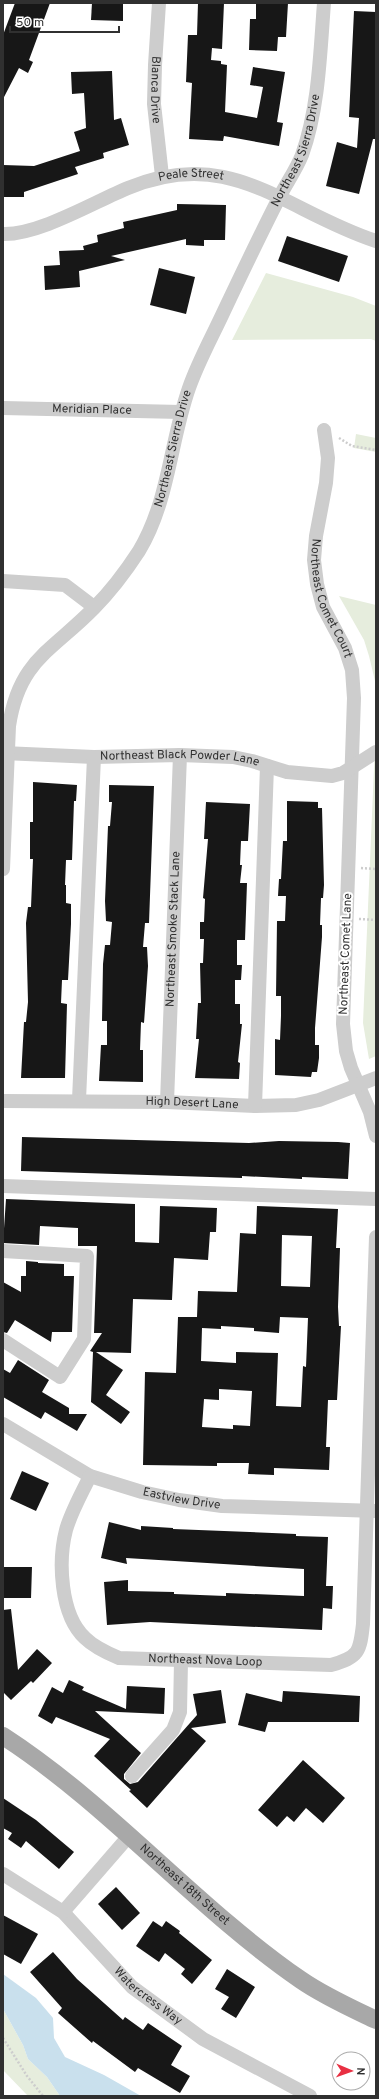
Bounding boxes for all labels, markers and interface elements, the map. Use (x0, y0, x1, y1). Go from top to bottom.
scale bar (10, 8, 119, 34)
text: 50 m (16, 15, 44, 31)
street label: Blanca Drive (146, 55, 164, 125)
street label: Northeast Sierra Drive (268, 93, 324, 210)
street label: Peale Street (157, 166, 225, 186)
street label: Northeast Sierra Drive (151, 388, 196, 509)
street label: Meridian Place (52, 401, 132, 419)
street label: Northeast Comet Court (306, 538, 356, 660)
street label: Northeast Black Powder Lane (100, 747, 261, 771)
street label: Northeast Smoke Stack Lane (163, 851, 184, 1007)
street label: Northeast Comet Lane (336, 893, 356, 1015)
street label: High Desert Lane (145, 1094, 239, 1113)
street label: Eastview Drive (141, 1484, 221, 1514)
street label: Northeast Nova Loop (148, 1651, 263, 1671)
street label: Northeast 18th Street (136, 1841, 233, 1929)
street label: Watercress Way (110, 1964, 185, 2029)
north arrow (331, 2051, 371, 2091)
text: N (353, 2067, 367, 2076)

